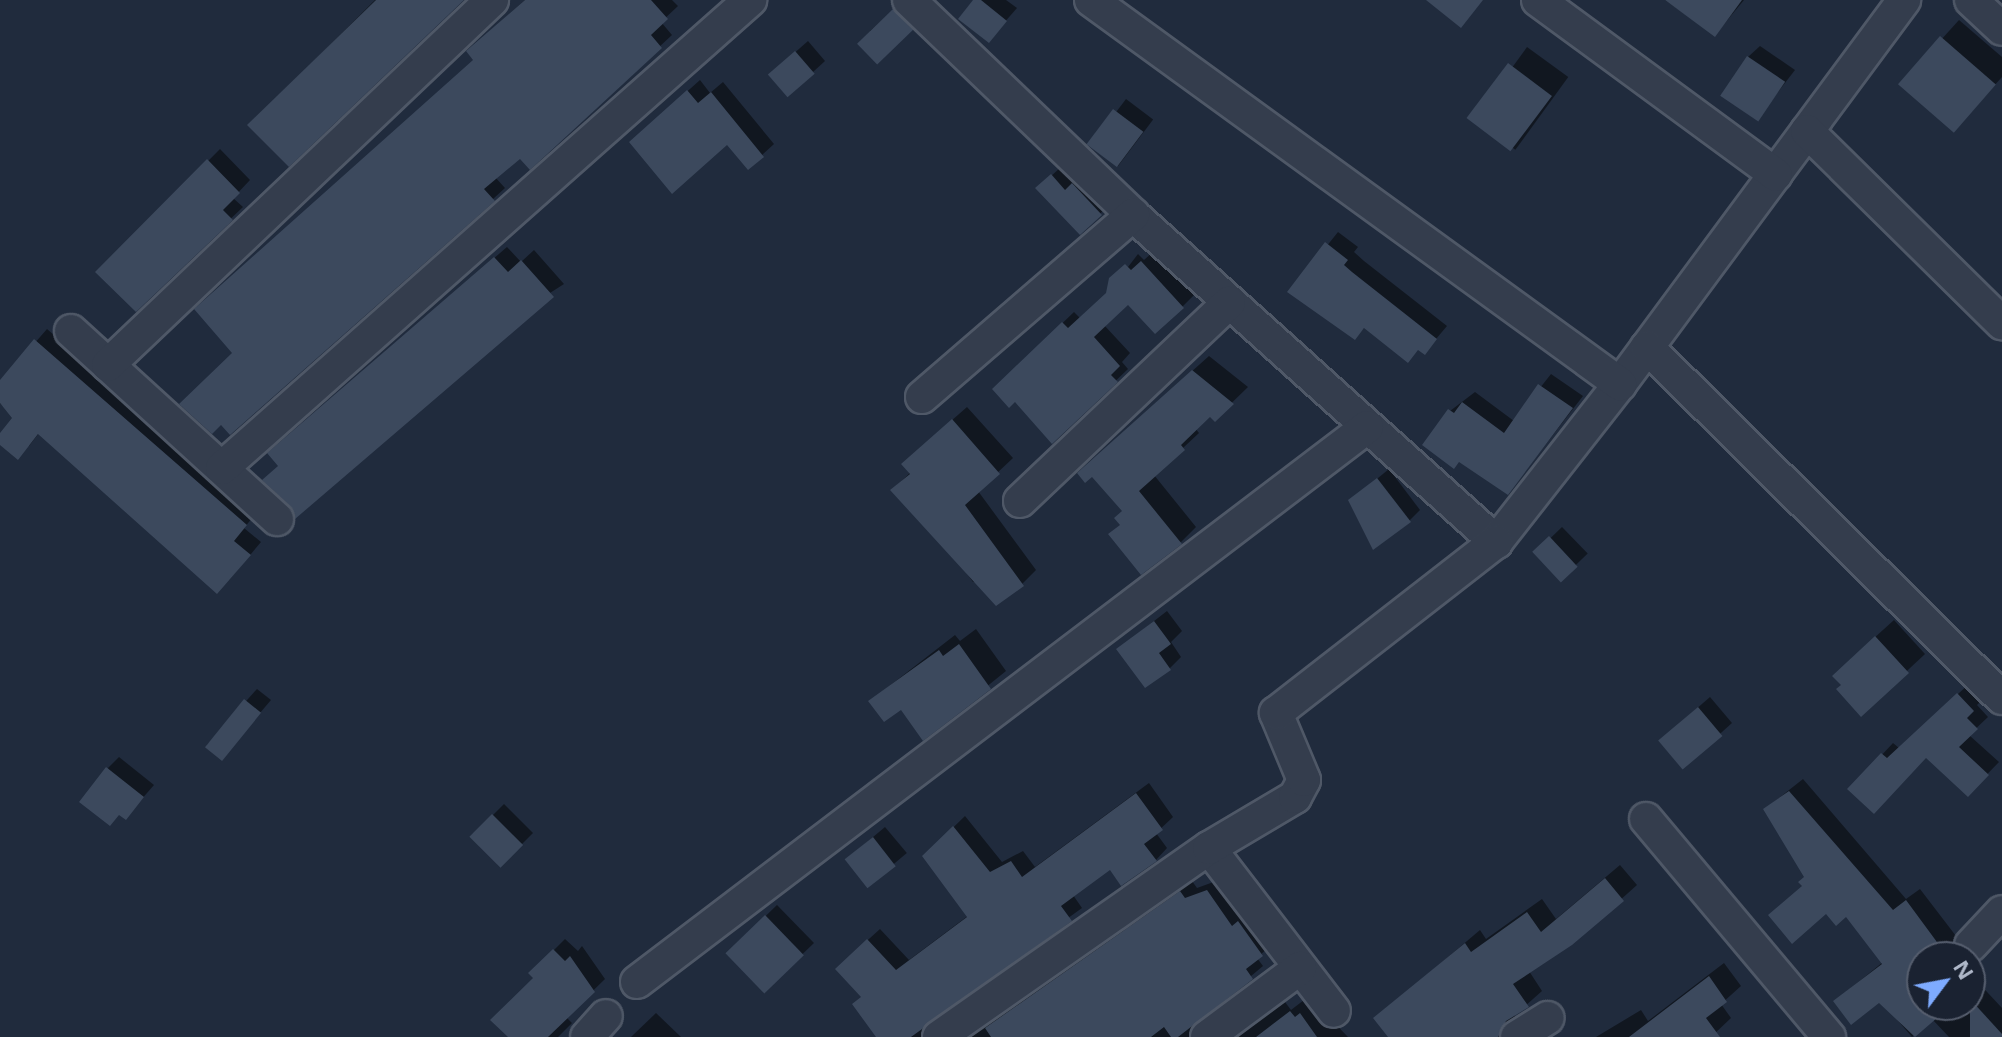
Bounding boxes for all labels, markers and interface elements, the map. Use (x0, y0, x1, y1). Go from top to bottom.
north arrow (1906, 941, 1986, 1021)
text: N (1947, 954, 1982, 985)

